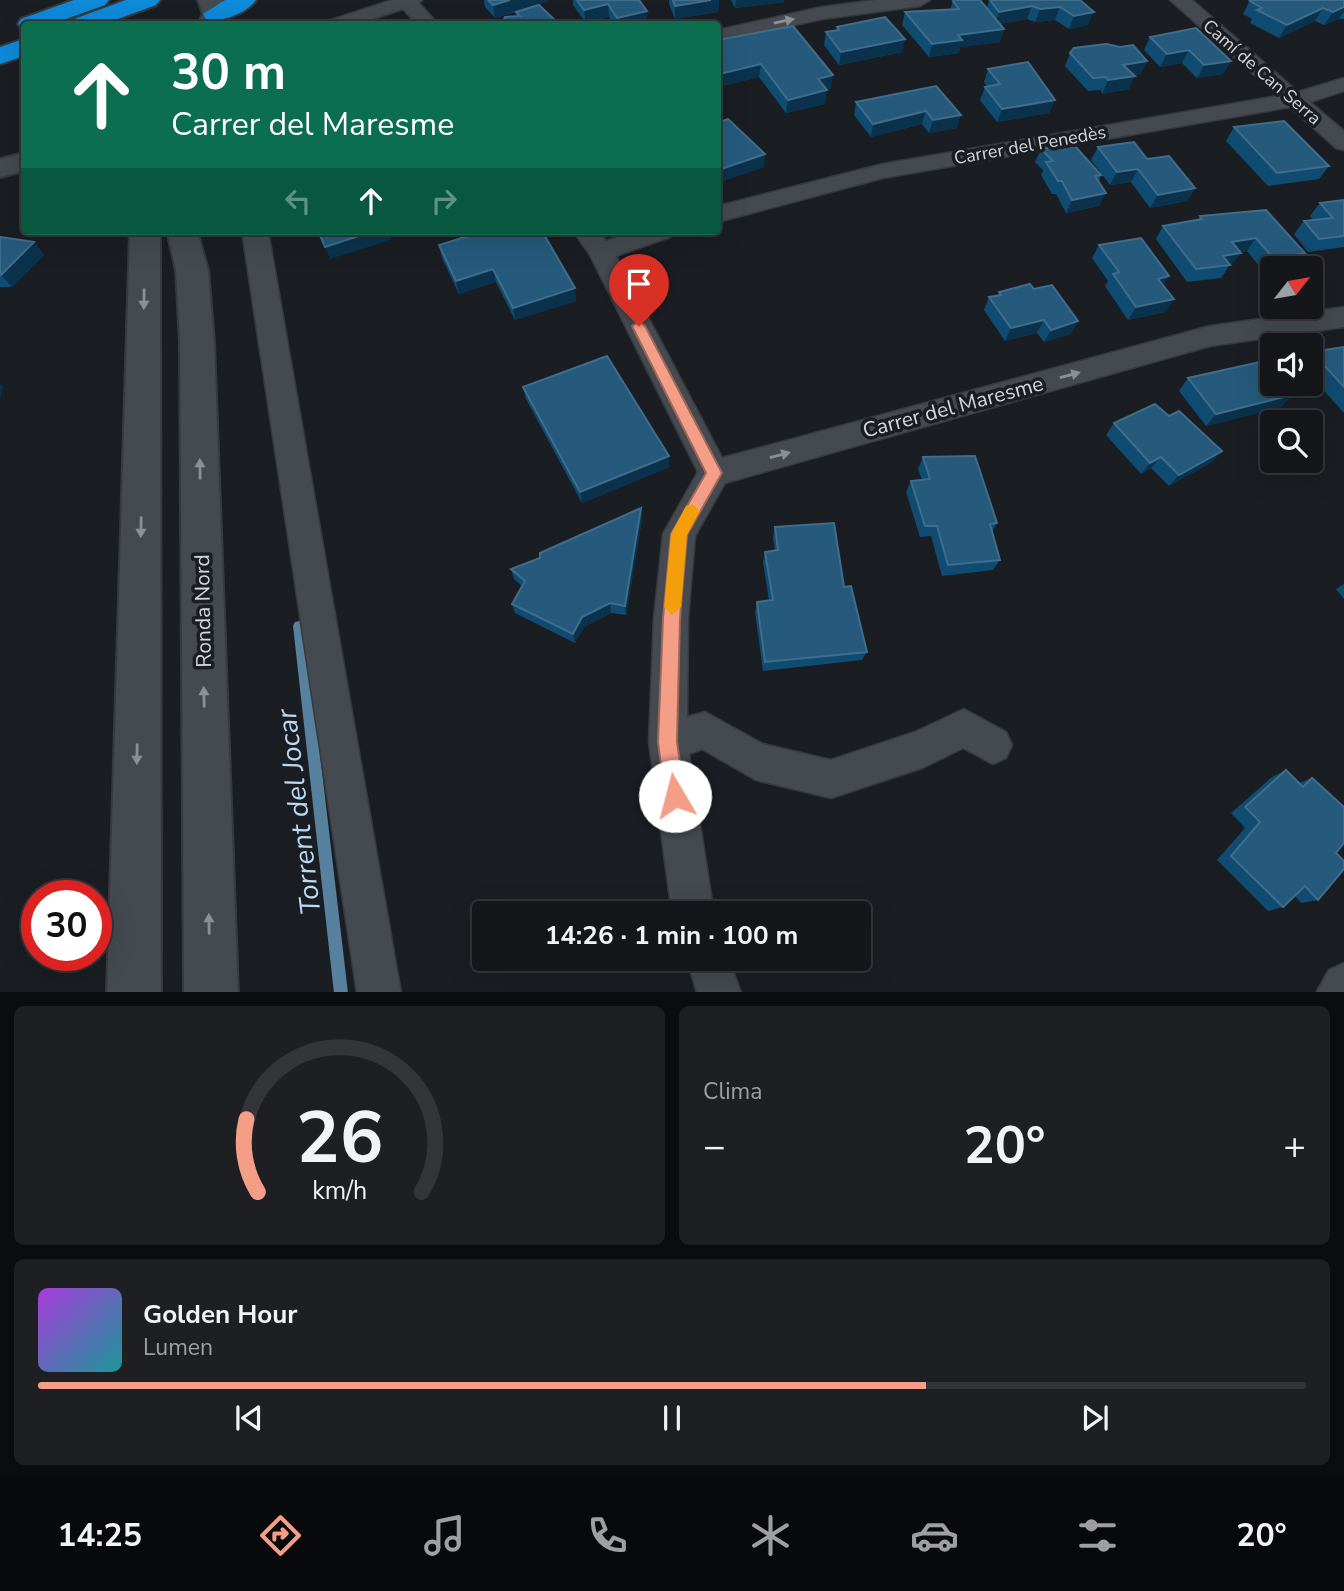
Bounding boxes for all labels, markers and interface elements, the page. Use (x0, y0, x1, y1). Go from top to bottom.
street label: Camí de Can Serra (1198, 14, 1326, 130)
one-way arrow (773, 16, 795, 27)
text: 30 m (171, 39, 286, 106)
icon: ahead (56, 49, 147, 140)
text: Carrer del Maresme (171, 103, 454, 146)
street label: Carrer del Penedès (952, 120, 1108, 170)
icon: left (279, 182, 317, 220)
icon: ahead (352, 182, 390, 220)
icon: right (425, 182, 463, 220)
pin (609, 254, 669, 326)
north arrow (1260, 256, 1323, 318)
map controls (1260, 256, 1323, 473)
icon: arrive (620, 265, 658, 303)
one-way arrow (138, 288, 150, 310)
button: sound (1260, 333, 1323, 396)
street label: Carrer del Maresme (860, 369, 1046, 445)
one-way arrow (1060, 369, 1081, 379)
button: search (1260, 410, 1323, 473)
one-way arrow (769, 449, 791, 460)
one-way arrow (194, 458, 205, 480)
one-way arrow (135, 516, 147, 538)
street label: Ronda Nord (188, 554, 218, 668)
one-way arrow (199, 686, 210, 708)
water label: Torrent del Jocar (267, 706, 330, 917)
one-way arrow (132, 743, 143, 765)
position arrow (638, 759, 712, 833)
speed limit sign: 30 (21, 880, 112, 971)
one-way arrow (204, 913, 215, 935)
text: 14:26 · 1 min · 100 m (545, 918, 798, 953)
text: Clima (703, 1076, 763, 1107)
text: 26 (296, 1088, 383, 1188)
text: 20° (963, 1110, 1046, 1181)
text: − (703, 1121, 726, 1172)
text: + (1283, 1121, 1306, 1172)
text: km/h (312, 1173, 367, 1207)
text: Golden Hour (143, 1297, 298, 1332)
text: Lumen (143, 1332, 213, 1363)
icon: previous (230, 1399, 268, 1437)
icon: pause (653, 1399, 691, 1437)
icon: next (1076, 1399, 1114, 1437)
icon: directions (256, 1511, 305, 1560)
icon: music (420, 1511, 469, 1560)
icon: phone (583, 1511, 632, 1560)
icon: climate (746, 1511, 795, 1560)
icon: car (910, 1511, 959, 1560)
icon: filters (1073, 1511, 1122, 1560)
text: 14:25 (57, 1514, 142, 1557)
text: 20° (1236, 1514, 1287, 1557)

